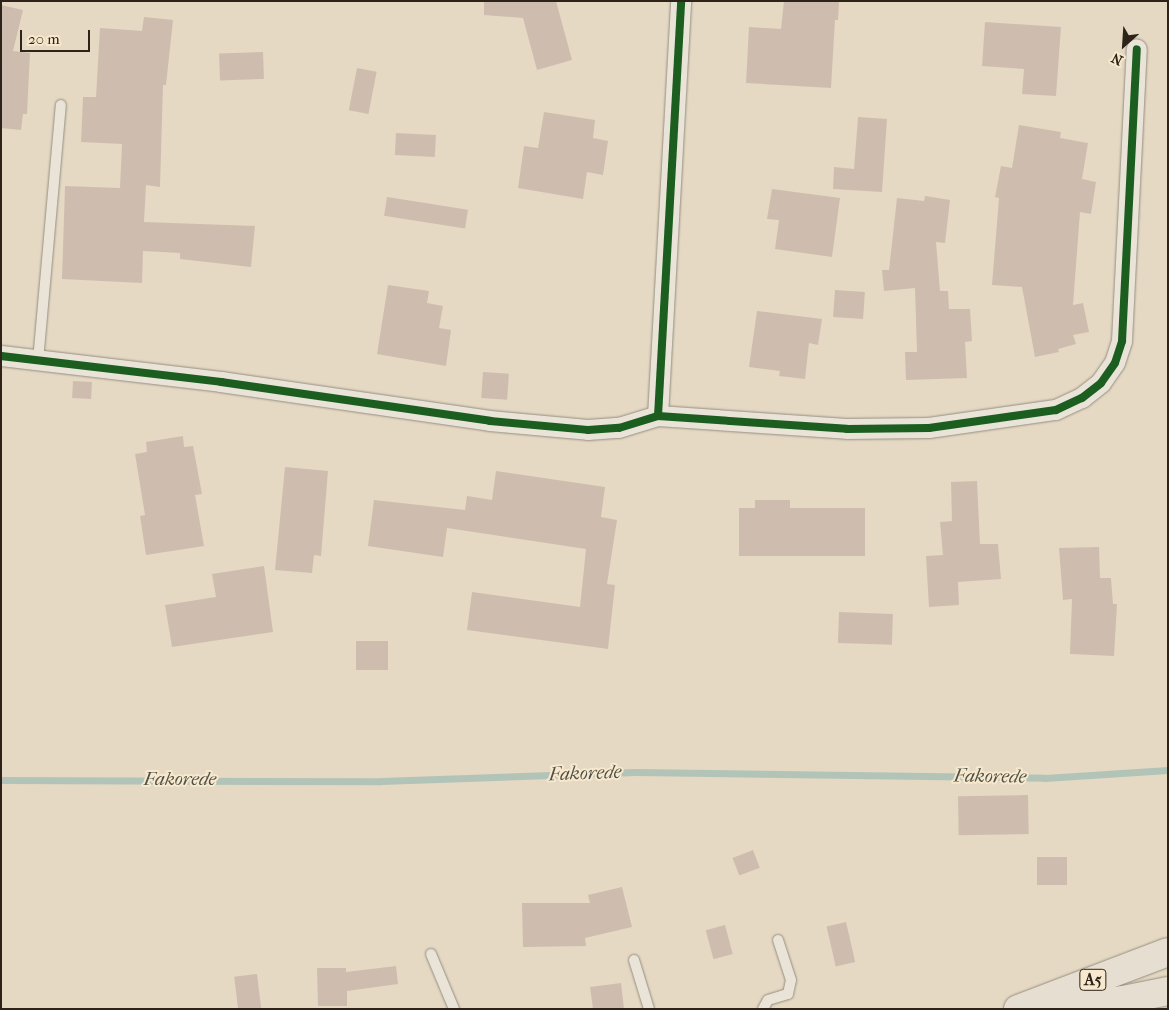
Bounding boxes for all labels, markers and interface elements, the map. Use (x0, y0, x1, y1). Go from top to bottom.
scale bar (22, 20, 92, 52)
north arrow (1099, 20, 1149, 70)
text: 20 m (28, 30, 60, 48)
text: N (1109, 49, 1126, 69)
water label: Fakorede (548, 761, 622, 787)
water label: Fakorede (954, 765, 1026, 789)
water label: Fakorede (144, 769, 216, 791)
road number: A5 (1079, 966, 1107, 994)

